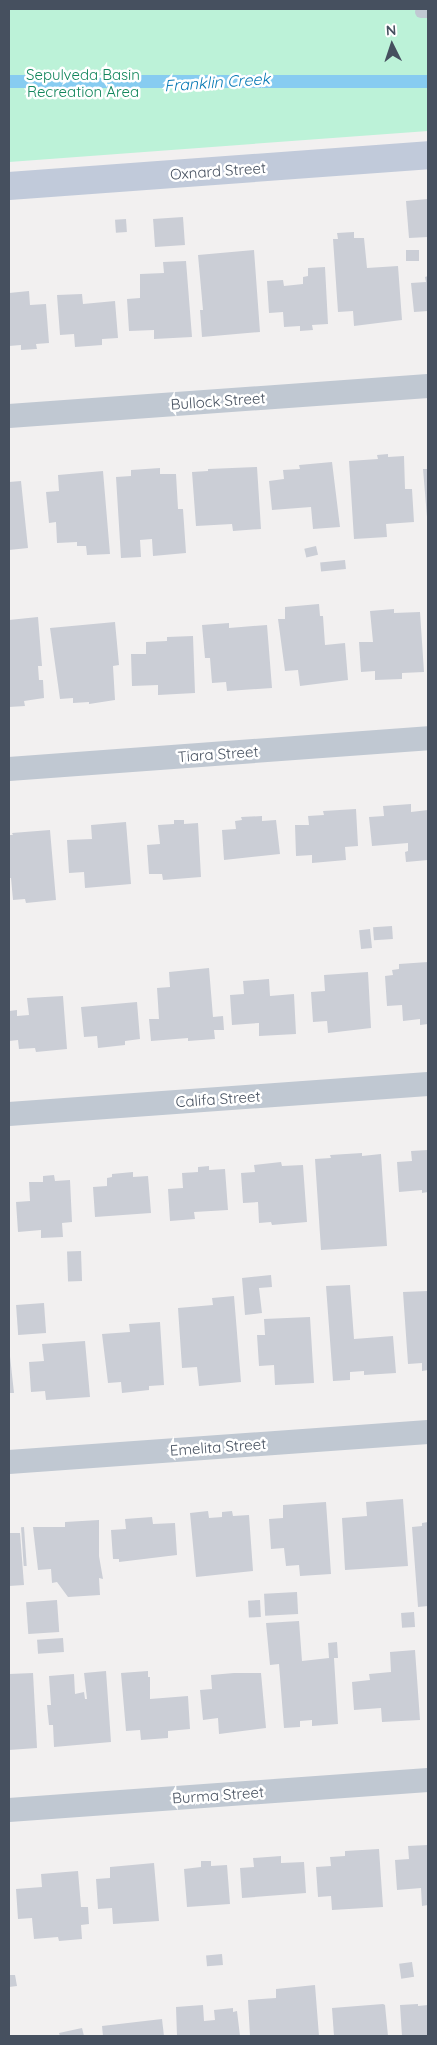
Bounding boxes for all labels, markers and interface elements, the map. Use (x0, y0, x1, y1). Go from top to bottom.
north arrow (367, 20, 417, 70)
text: N (385, 21, 397, 39)
park label: Sepulveda Basin Recreation Area (26, 65, 140, 100)
water label: Franklin Creek (163, 69, 271, 95)
street label: Oxnard Street (169, 159, 267, 183)
street label: Bullock Street (170, 389, 266, 413)
street label: Tiara Street (177, 742, 259, 766)
street label: Califa Street (175, 1087, 261, 1111)
street label: Emelita Street (169, 1435, 267, 1459)
street label: Burma Street (172, 1783, 264, 1807)

